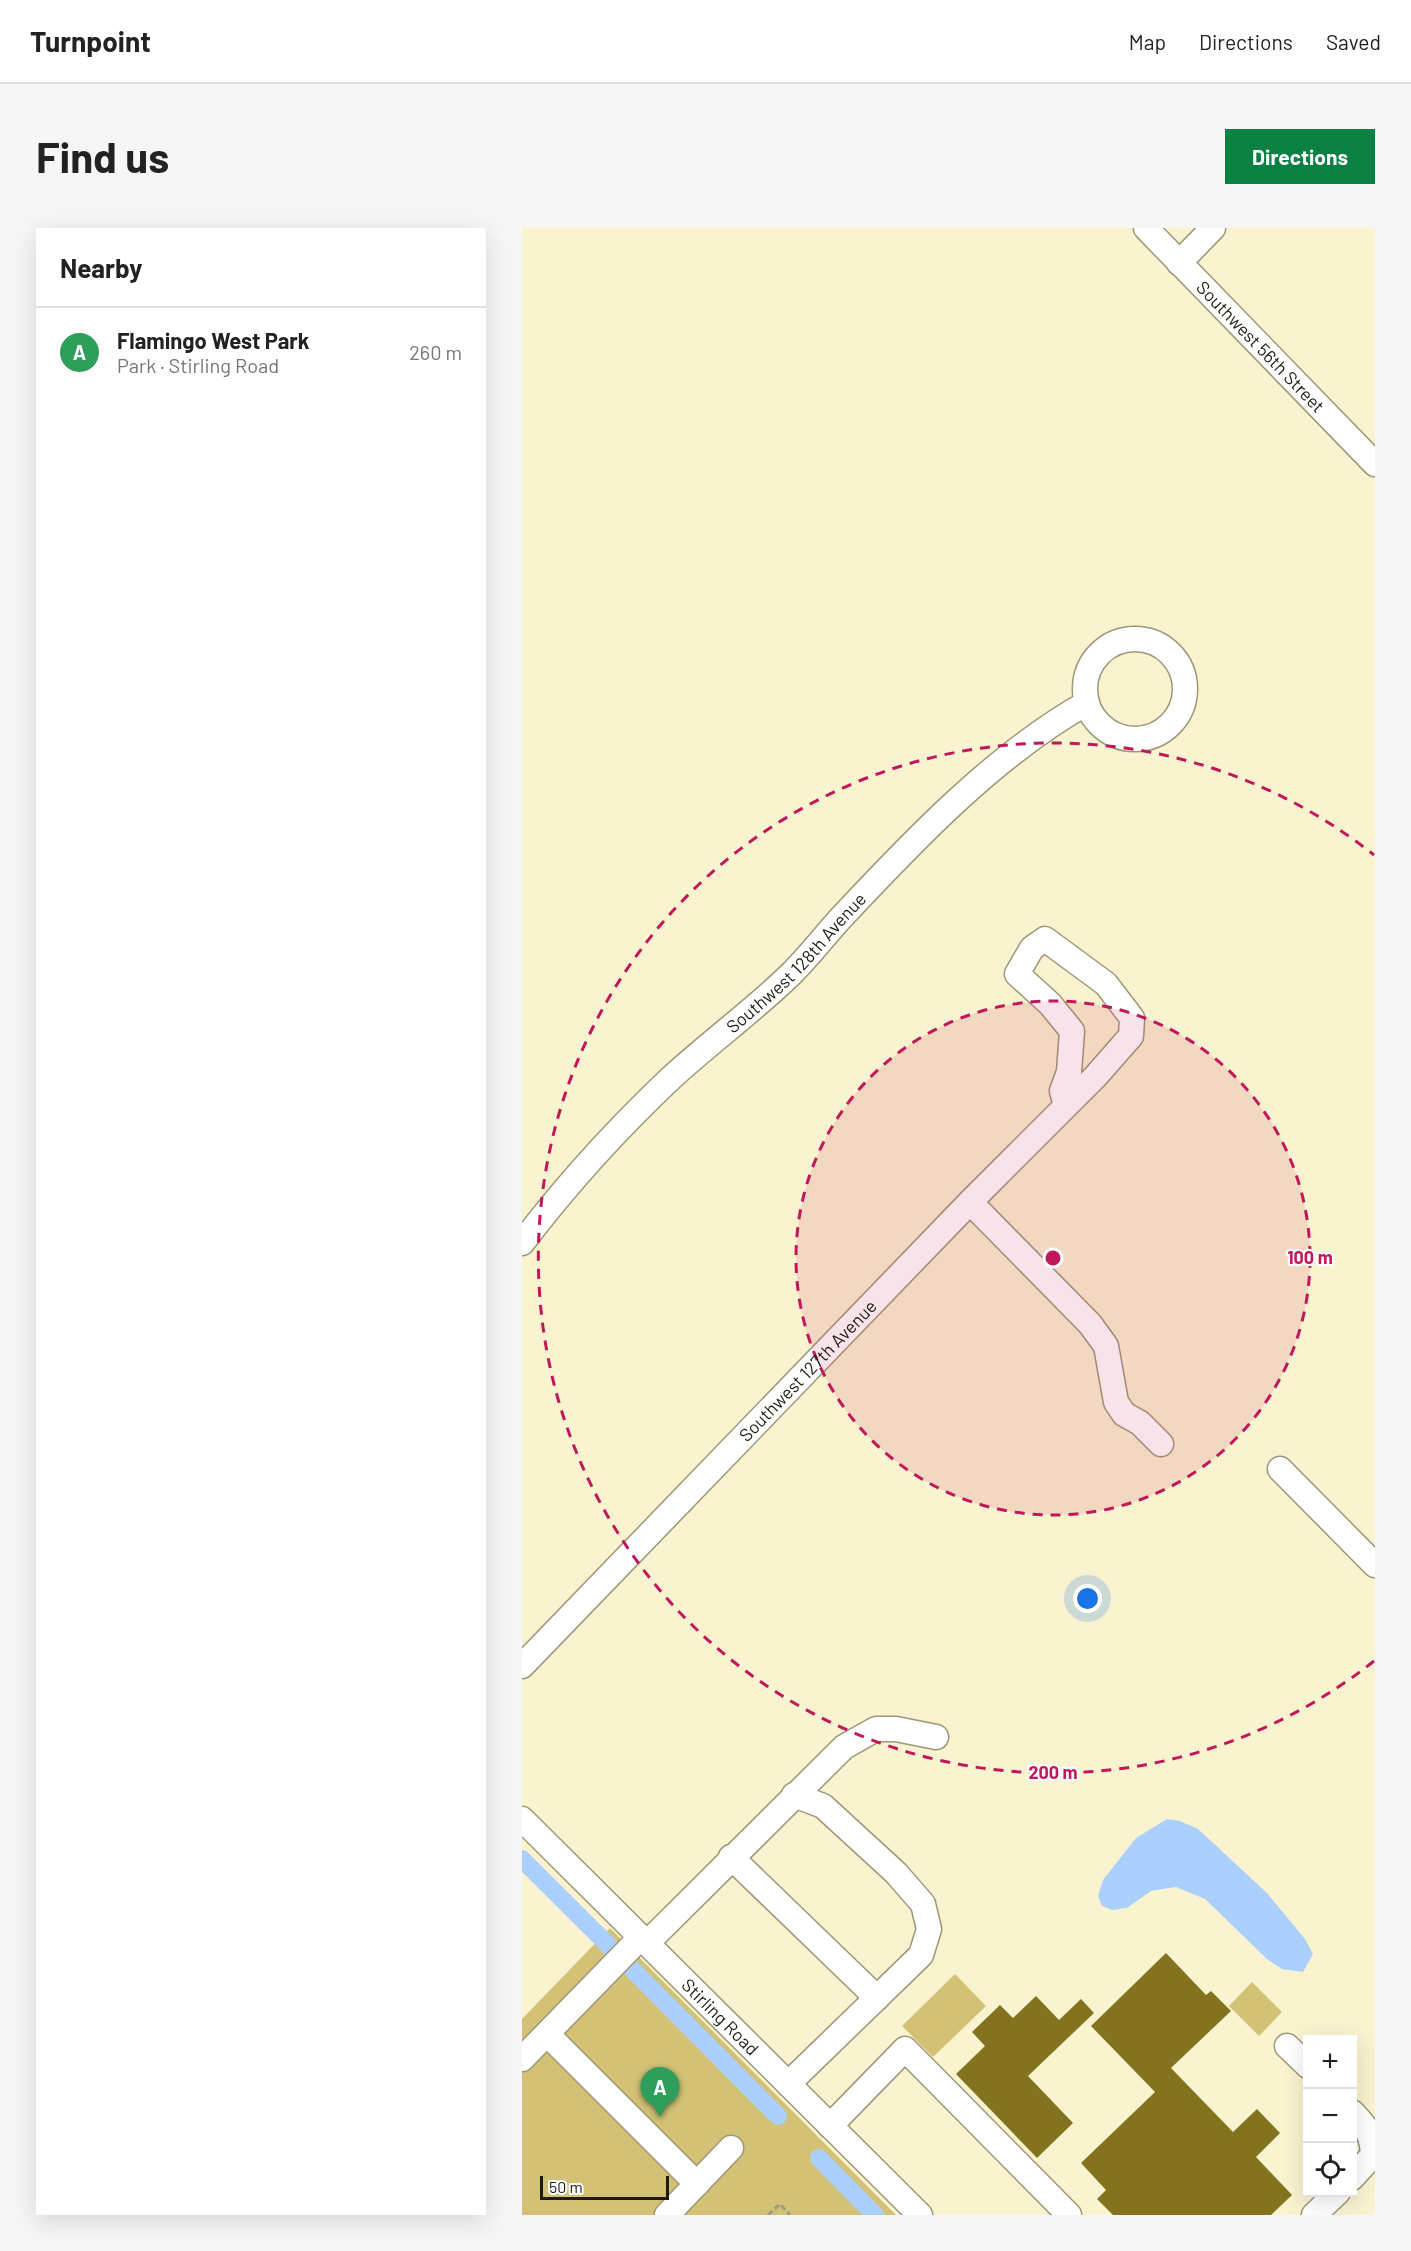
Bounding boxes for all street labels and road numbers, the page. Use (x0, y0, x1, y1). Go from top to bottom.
street label: Southwest 56th Street (1192, 276, 1330, 417)
street label: Southwest 128th Avenue (721, 888, 870, 1037)
street label: Southwest 127th Avenue (734, 1295, 881, 1446)
street label: Stirling Road (677, 1974, 764, 2059)

